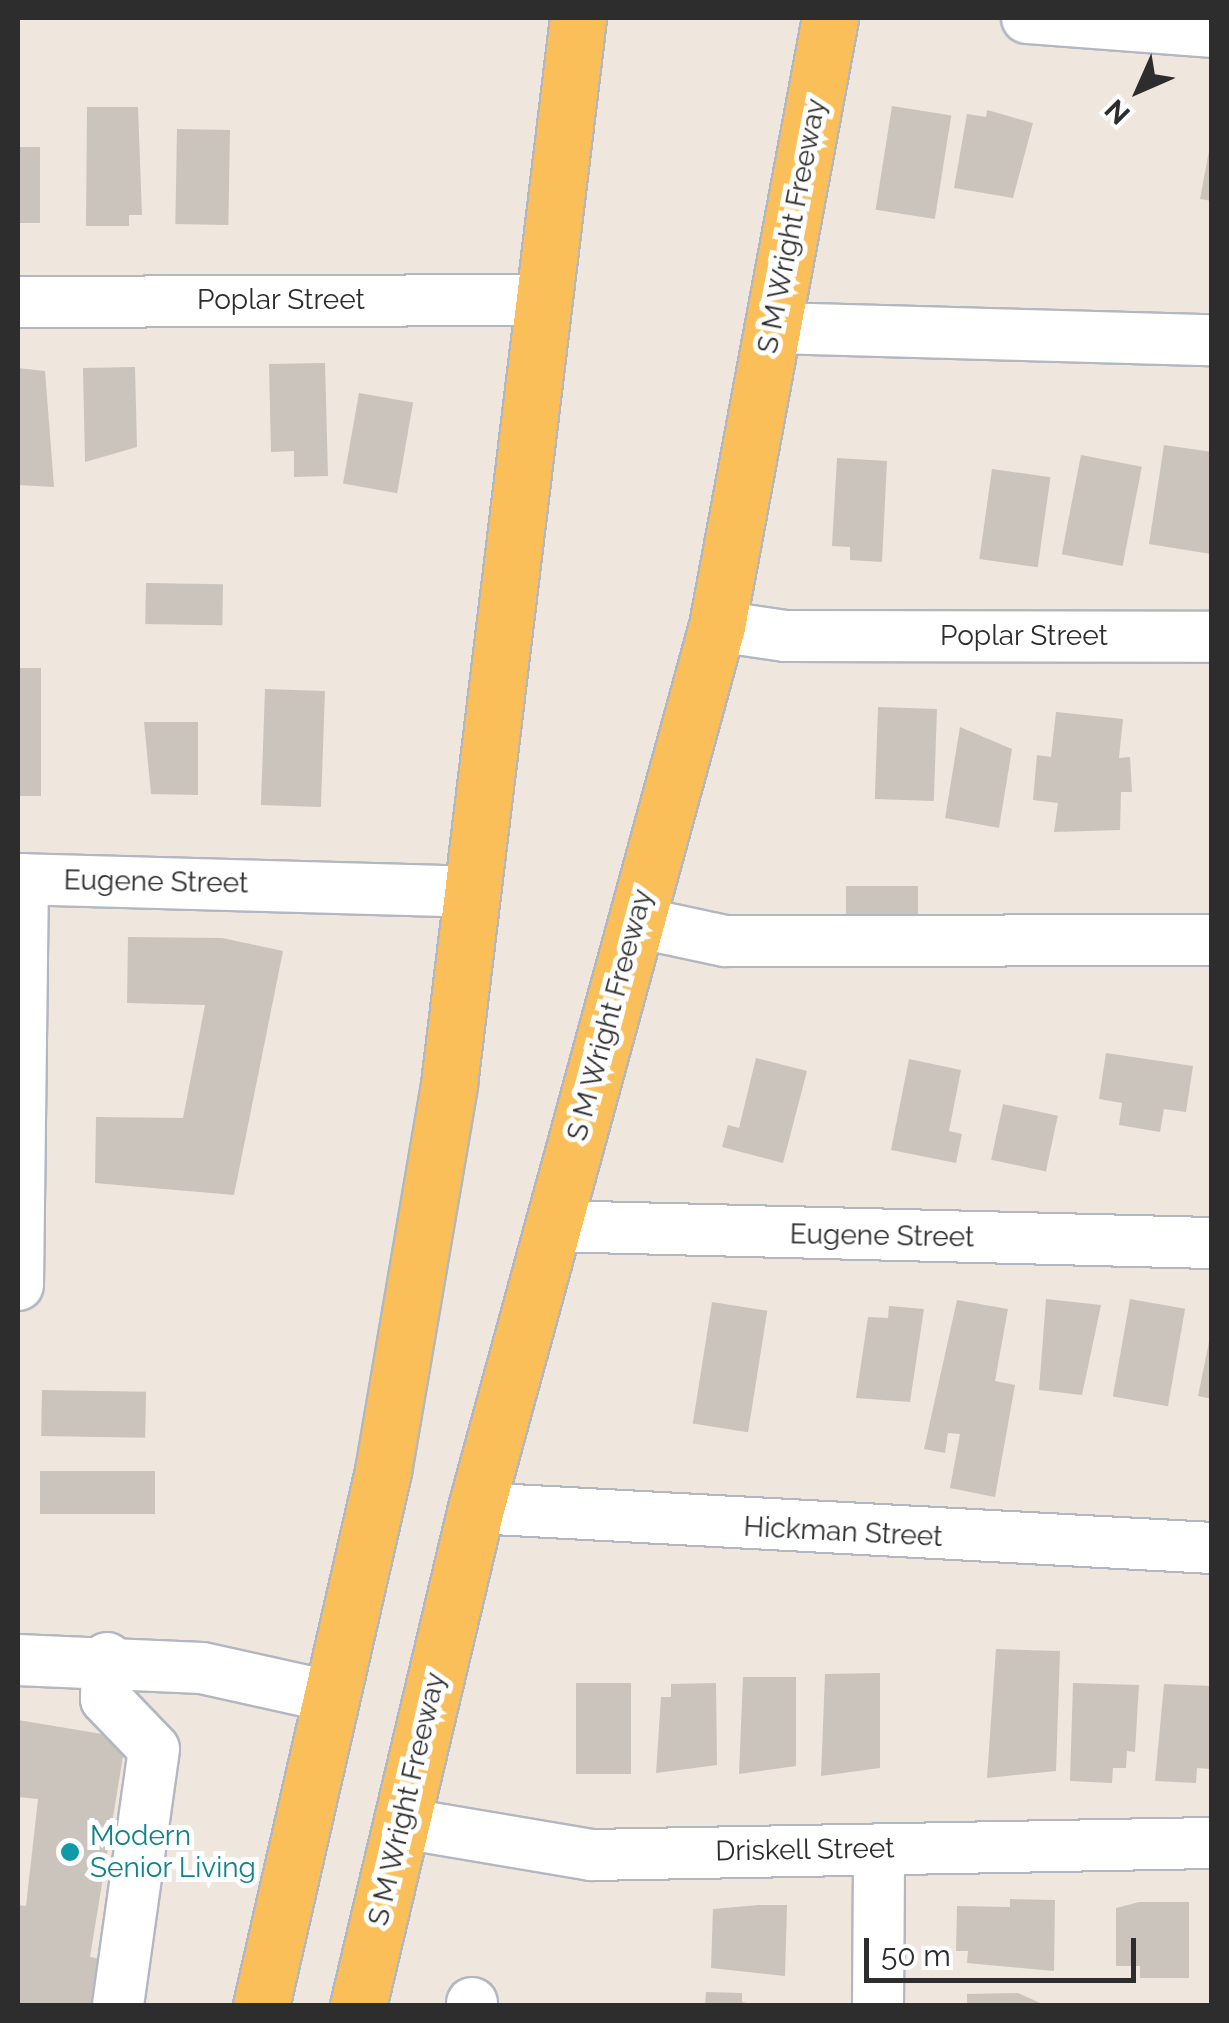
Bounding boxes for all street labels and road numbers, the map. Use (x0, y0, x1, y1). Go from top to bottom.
street label: S M Wright Freeway (751, 95, 833, 357)
street label: Poplar Street (197, 283, 365, 317)
street label: Poplar Street (940, 619, 1108, 653)
street label: Eugene Street (63, 864, 249, 900)
street label: S M Wright Freeway (560, 885, 660, 1145)
street label: Eugene Street (789, 1218, 975, 1254)
street label: Hickman Street (743, 1510, 943, 1554)
street label: S M Wright Freeway (361, 1669, 453, 1929)
street label: Driskell Street (715, 1832, 895, 1868)

